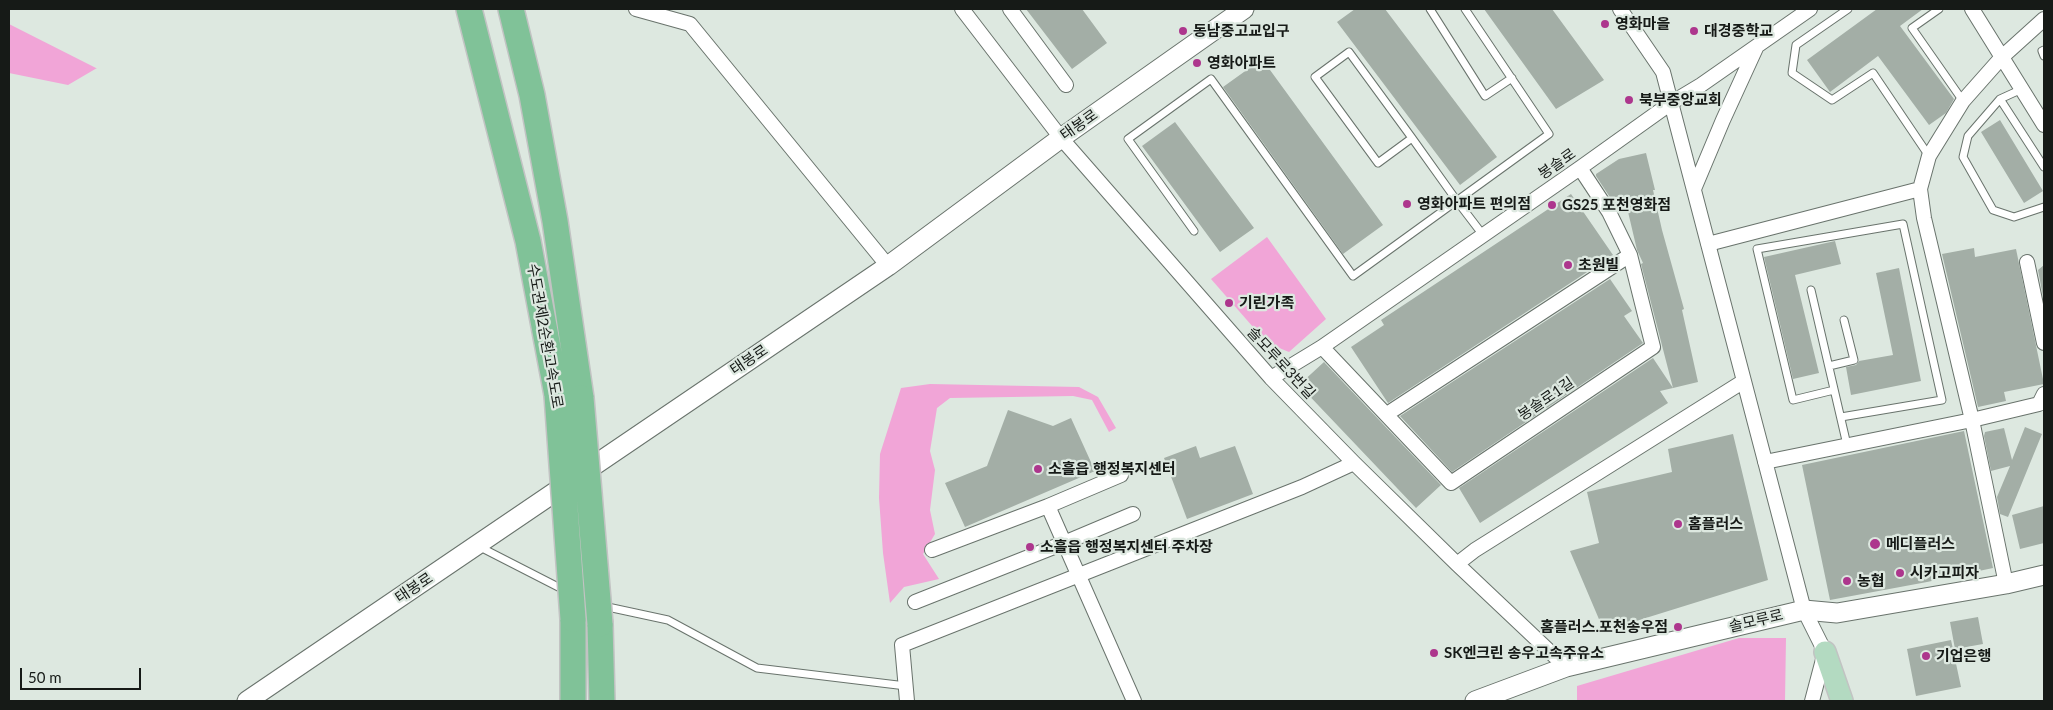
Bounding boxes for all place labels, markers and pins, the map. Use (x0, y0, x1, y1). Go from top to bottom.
place label: 영화마을 (1615, 15, 1670, 33)
marker: 영화마을 (1599, 18, 1611, 30)
place label: 동남중고교입구 (1193, 22, 1290, 40)
place label: 대경중학교 (1704, 22, 1773, 40)
marker: 동남중고교입구 (1177, 25, 1189, 37)
marker: 대경중학교 (1688, 25, 1700, 37)
place label: 영화아파트 (1207, 54, 1276, 72)
marker: 영화아파트 (1191, 57, 1203, 69)
place label: 북부중앙교회 (1639, 91, 1722, 109)
marker: 북부중앙교회 (1623, 94, 1635, 106)
place label: 영화아파트 편의점 (1417, 195, 1531, 213)
place label: GS25 포천영화점 (1562, 196, 1671, 214)
marker: 영화아파트 편의점 (1401, 198, 1413, 210)
marker: GS25 포천영화점 (1546, 199, 1558, 211)
place label: 초원빌 (1578, 256, 1619, 274)
marker: 초원빌 (1562, 259, 1574, 271)
place label: 기린가족 (1239, 294, 1294, 312)
marker: 기린가족 (1223, 297, 1235, 309)
place label: 소흘읍 행정복지센터 (1048, 460, 1176, 478)
marker: 소흘읍 행정복지센터 (1032, 463, 1044, 475)
place label: 홈플러스 (1688, 515, 1743, 533)
marker: 홈플러스 (1672, 518, 1684, 530)
place label: 메디플러스 (1886, 535, 1955, 553)
marker: 메디플러스 (1868, 537, 1882, 551)
place label: 소흘읍 행정복지센터 주차장 (1040, 538, 1213, 556)
marker: 소흘읍 행정복지센터 주차장 (1024, 541, 1036, 553)
place label: 시카고피자 (1910, 564, 1979, 582)
marker: 시카고피자 (1894, 567, 1906, 579)
place label: 농협 (1857, 572, 1885, 590)
marker: 농협 (1841, 575, 1853, 587)
place label: 홈플러스.포천송우점 (1540, 618, 1668, 636)
marker: 홈플러스.포천송우점 (1672, 621, 1684, 633)
place label: SK엔크린 송우고속주유소 (1444, 644, 1604, 662)
marker: SK엔크린 송우고속주유소 (1428, 647, 1440, 659)
place label: 기업은행 (1936, 647, 1991, 665)
marker: 기업은행 (1920, 650, 1932, 662)

